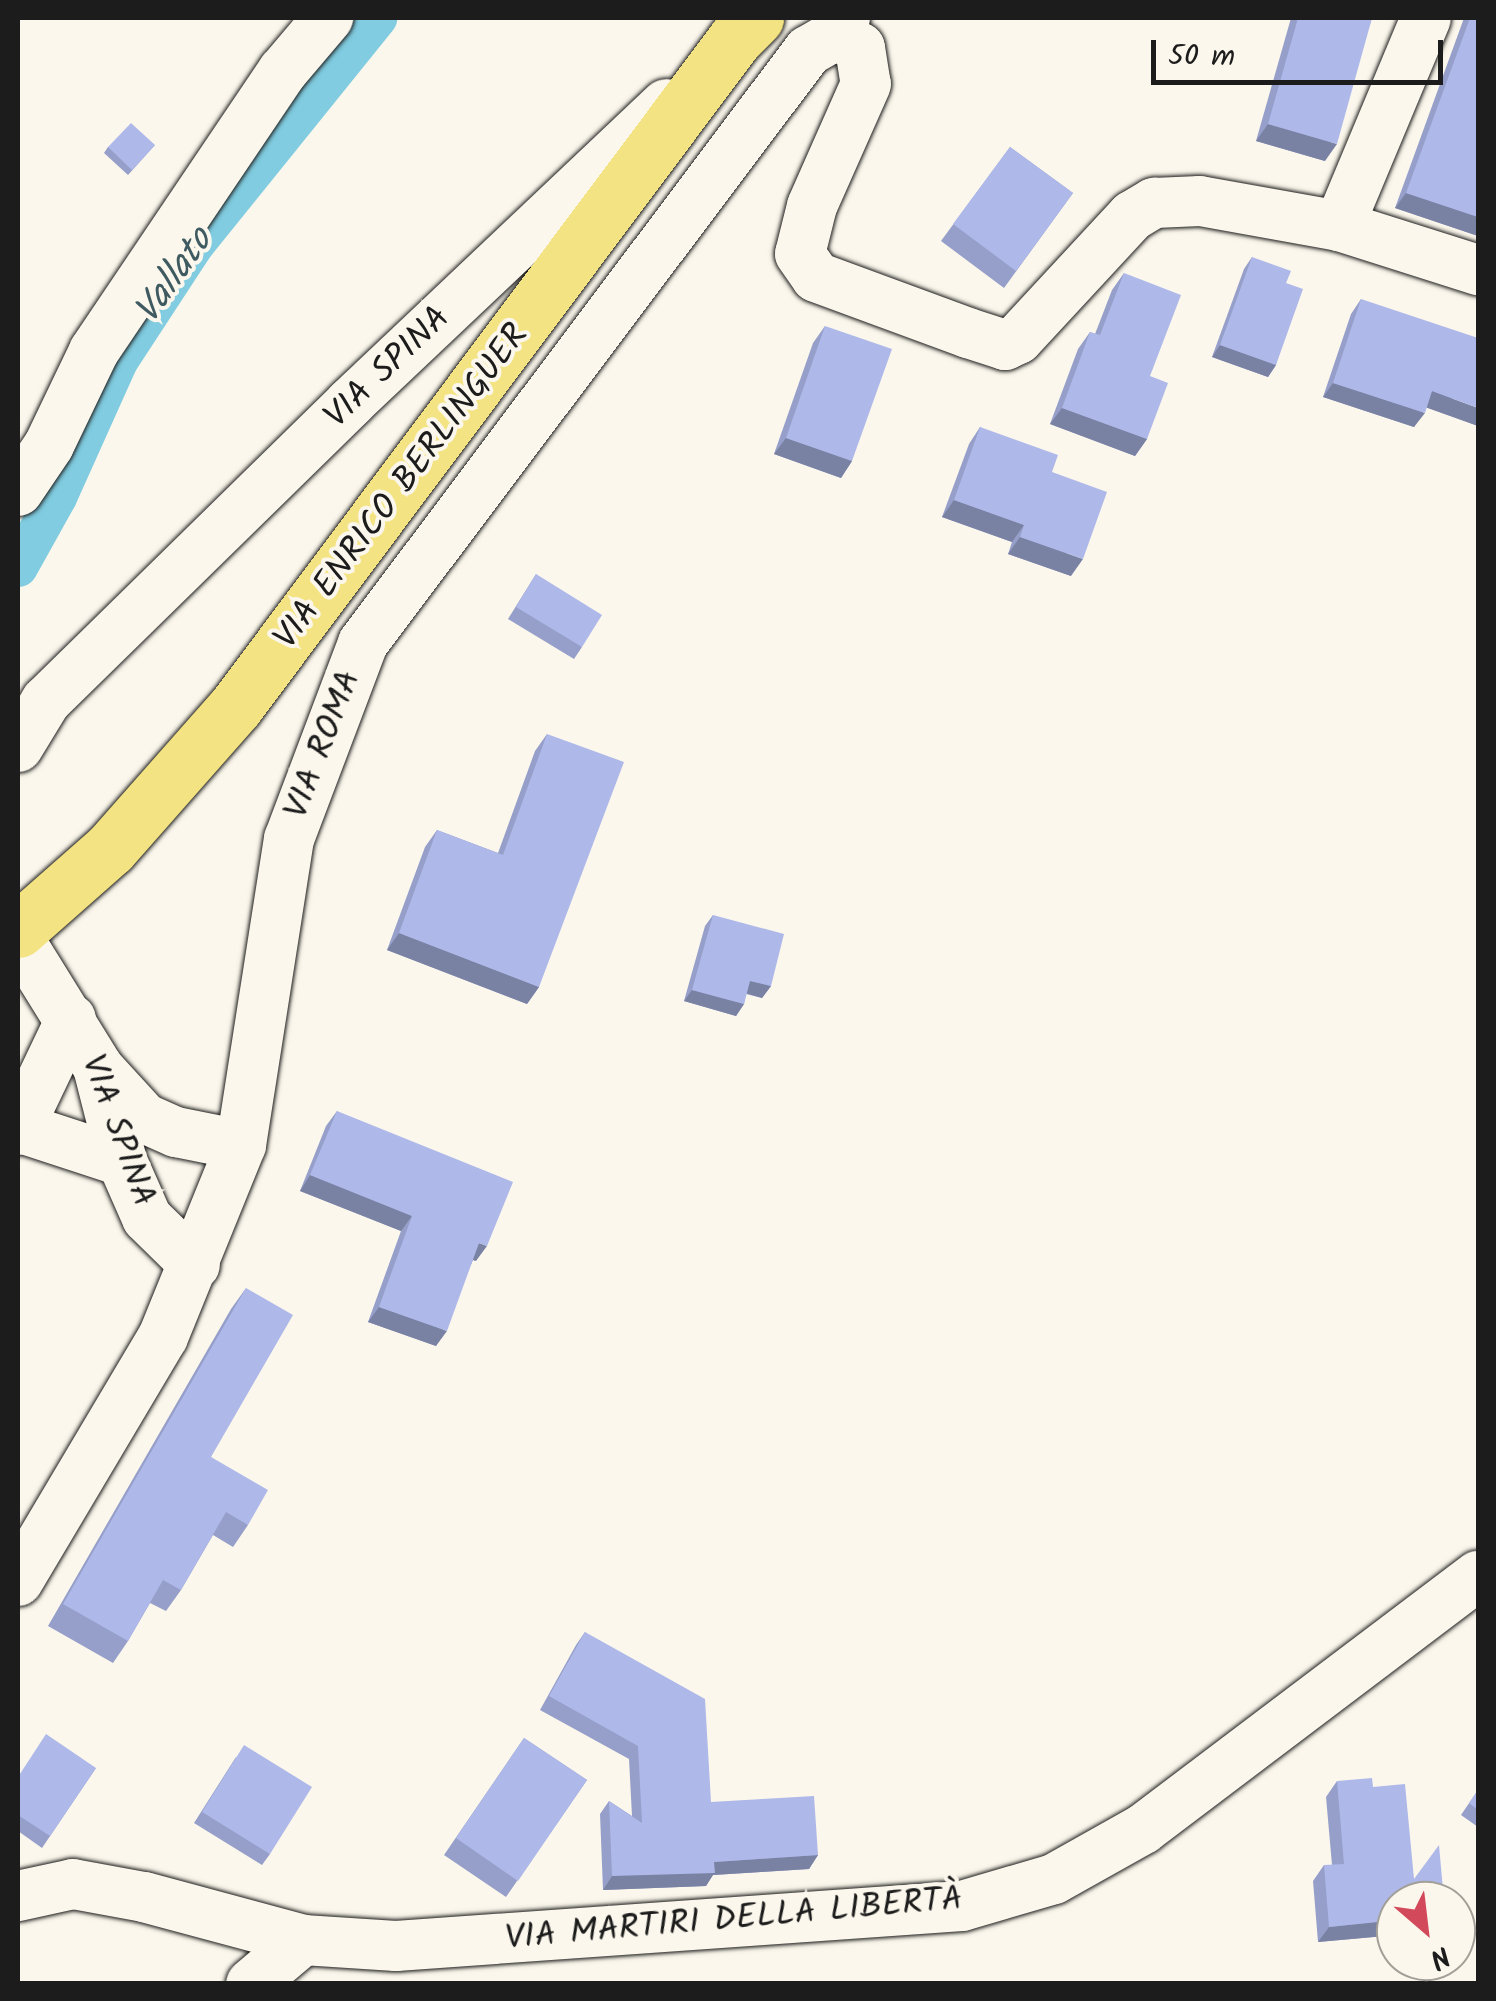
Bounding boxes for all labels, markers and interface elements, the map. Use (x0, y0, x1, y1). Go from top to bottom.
scale bar (1156, 20, 1448, 82)
text: 50 m (1168, 33, 1235, 81)
water label: Vallato (126, 220, 224, 334)
street label: VIA SPINA (317, 298, 459, 438)
street label: VIA ENRICO BERLINGUER (266, 316, 538, 658)
street label: VIA ROMA (277, 665, 371, 825)
street label: VIA SPINA (70, 1049, 164, 1213)
street label: VIA MARTIRI DELLA LIBERTÀ (504, 1879, 964, 1961)
north arrow (1376, 1881, 1476, 1981)
text: N (1421, 1932, 1458, 1980)

